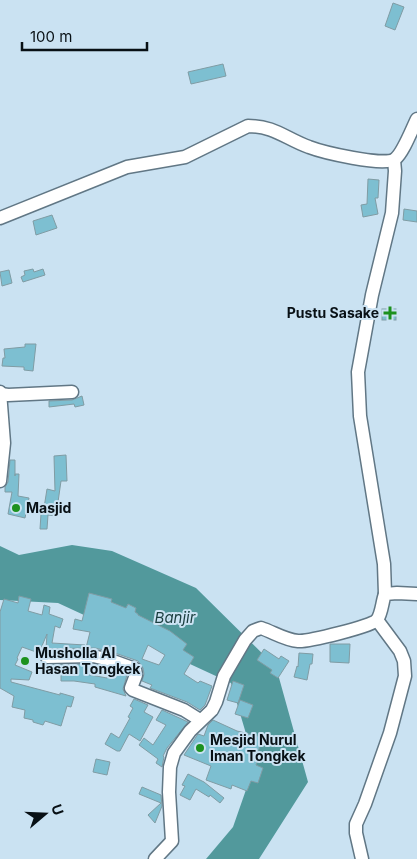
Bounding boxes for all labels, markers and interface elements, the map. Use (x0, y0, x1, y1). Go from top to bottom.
scale bar (22, 20, 148, 52)
text: 100 m (30, 27, 72, 46)
place label: Pustu Sasake (287, 304, 379, 321)
marker: Pustu Sasake (383, 306, 397, 320)
place label: Masjid (26, 499, 71, 516)
marker: Masjid (10, 502, 22, 514)
water label: Banjir (155, 608, 196, 627)
place label: Musholla Al Hasan Tongkek (35, 644, 141, 677)
marker: Musholla Al Hasan Tongkek (19, 655, 31, 667)
place label: Mesjid Nurul Iman Tongkek (210, 731, 306, 764)
marker: Mesjid Nurul Iman Tongkek (194, 742, 206, 754)
north arrow (20, 789, 70, 839)
text: U (48, 802, 67, 817)

